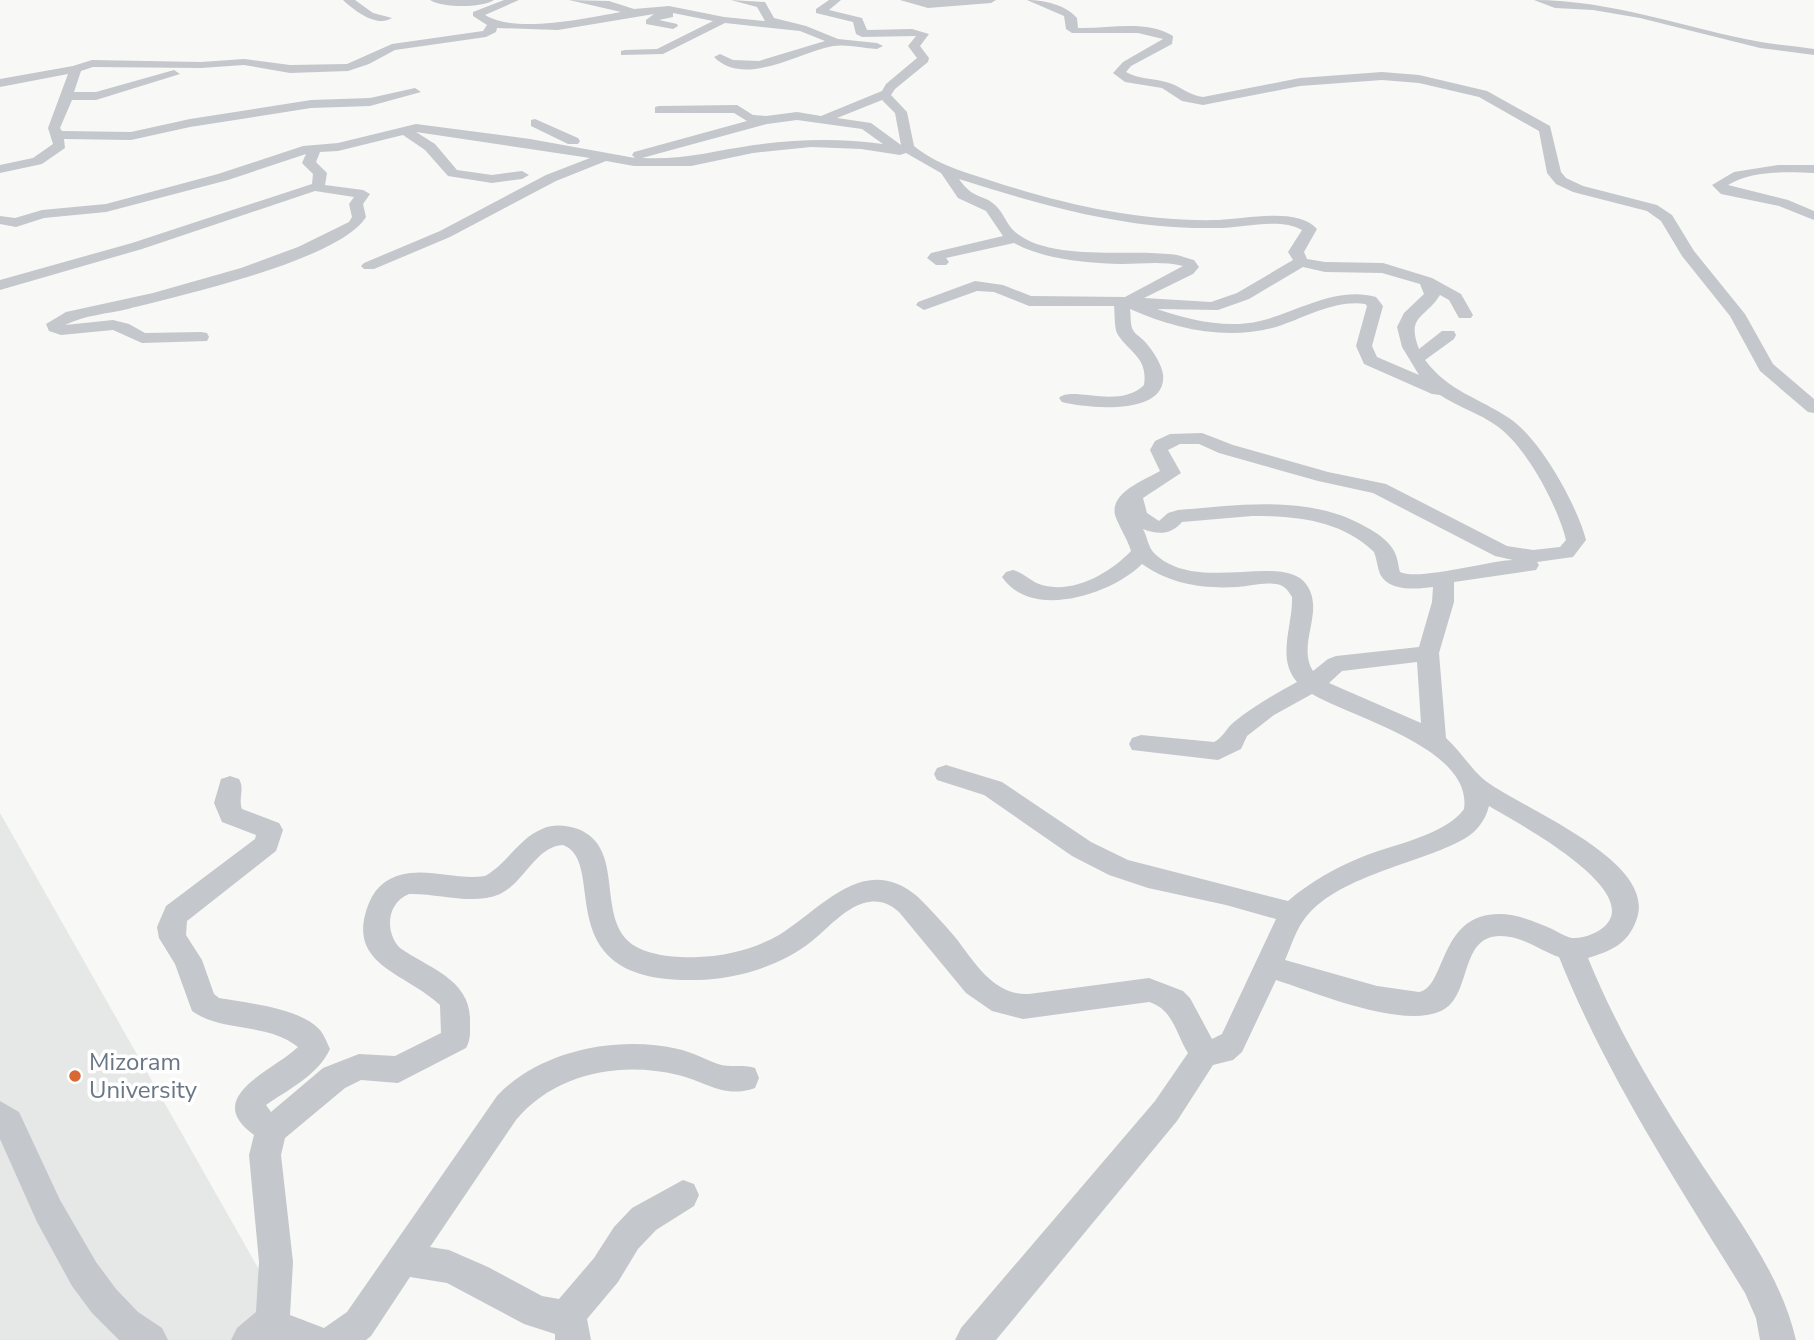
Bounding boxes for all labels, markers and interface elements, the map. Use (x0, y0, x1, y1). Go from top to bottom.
place label: Mizoram University (89, 1046, 198, 1106)
marker: Mizoram University (67, 1068, 83, 1084)

